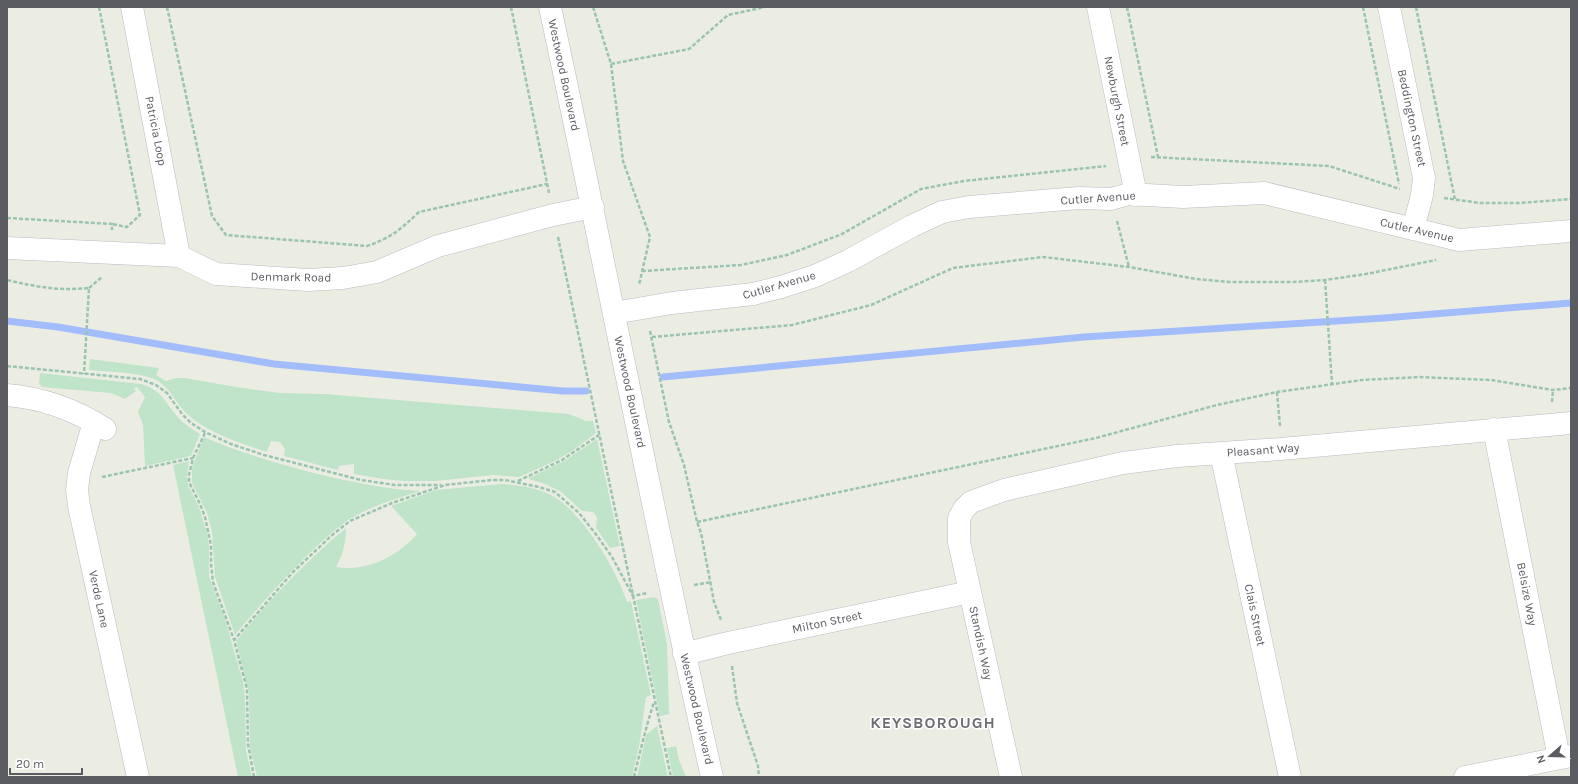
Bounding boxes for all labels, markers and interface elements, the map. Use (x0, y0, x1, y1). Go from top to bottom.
street label: Westwood Boulevard (545, 18, 583, 132)
street label: Newburgh Street (1101, 55, 1133, 148)
street label: Beddington Street (1395, 68, 1429, 169)
street label: Patricia Loop (142, 95, 170, 167)
street label: Cutler Avenue (1060, 188, 1136, 208)
street label: Cutler Avenue (1379, 215, 1455, 245)
street label: Cutler Avenue (741, 268, 817, 302)
street label: Denmark Road (251, 269, 331, 285)
street label: Westwood Boulevard (611, 335, 649, 449)
street label: Pleasant Way (1226, 440, 1300, 460)
street label: Belsize Way (1514, 561, 1540, 627)
street label: Verde Lane (86, 569, 112, 629)
street label: Clais Street (1242, 583, 1268, 648)
street label: Standish Way (966, 605, 996, 682)
street label: Milton Street (791, 608, 864, 636)
street label: Westwood Boulevard (677, 652, 717, 766)
district label: KEYSBOROUGH (870, 713, 996, 732)
north arrow (1530, 736, 1570, 776)
scale bar (10, 750, 82, 776)
text: N (1534, 753, 1549, 765)
text: 20 m (16, 757, 44, 771)

